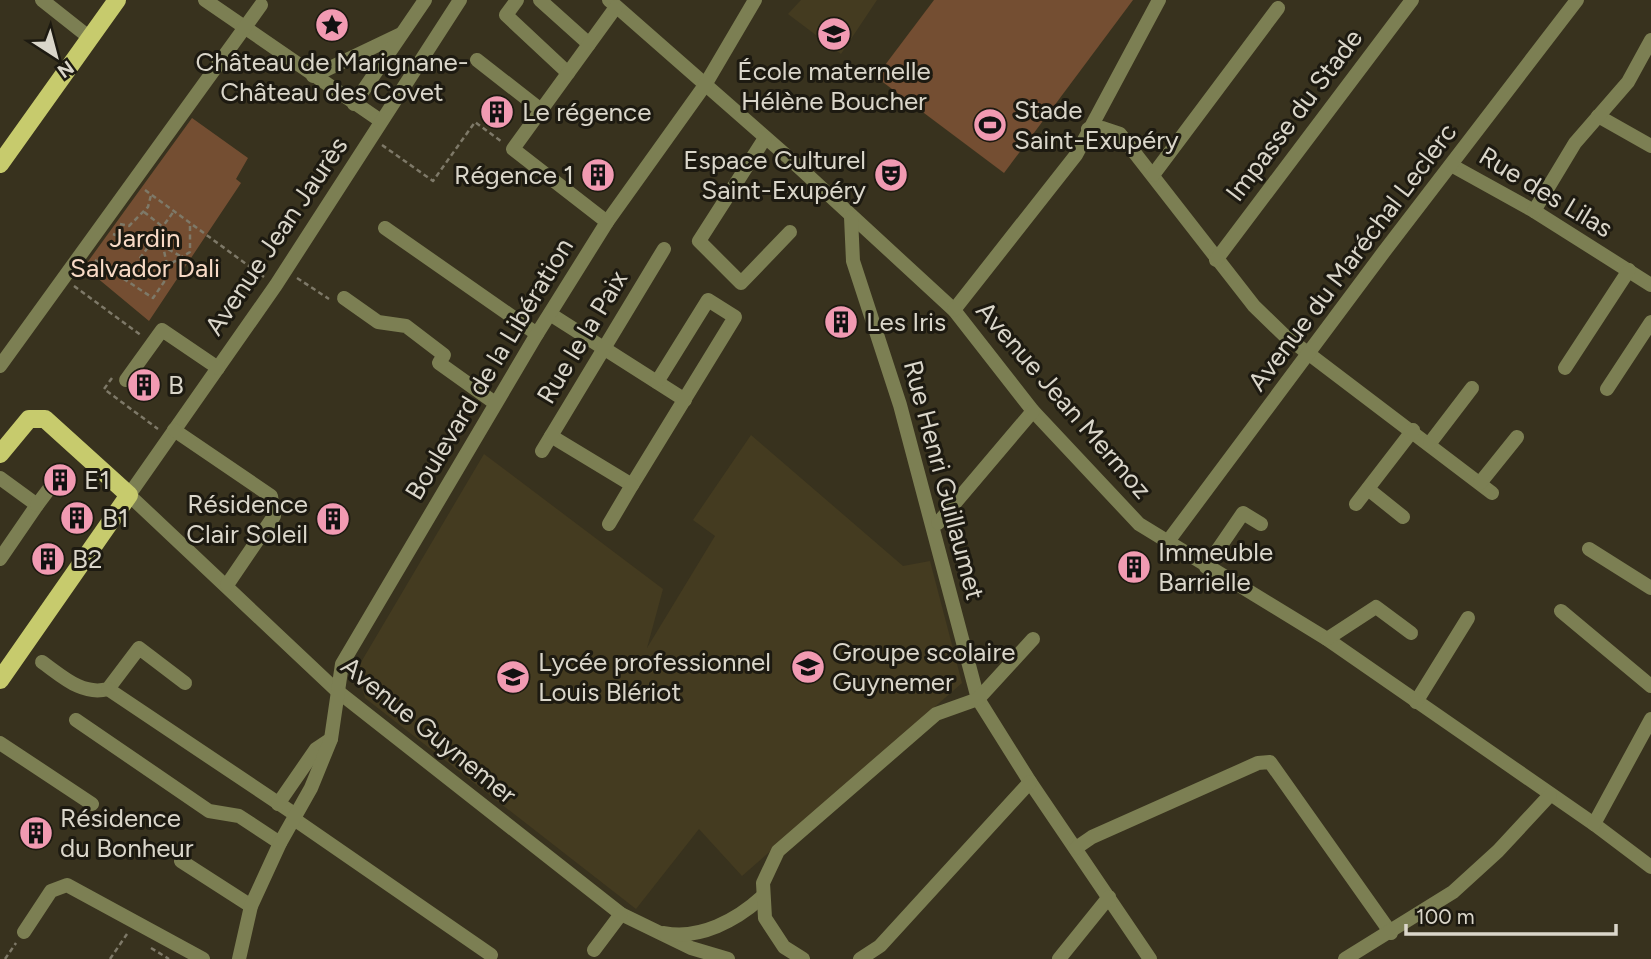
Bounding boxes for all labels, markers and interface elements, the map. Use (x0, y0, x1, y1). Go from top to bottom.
place icon: Château de Marignane- Château des Covet (313, 6, 351, 44)
school or university icon: École maternelle Hélène Boucher (815, 15, 853, 53)
north arrow (21, 21, 91, 91)
street label: Impasse du Stade (1219, 23, 1369, 207)
place label: Château de Marignane- Château des Covet (195, 46, 469, 108)
place label: École maternelle Hélène Boucher (737, 55, 931, 117)
text: N (53, 56, 78, 83)
building icon: Le régence (478, 93, 516, 131)
place label: Stade Saint-Exupéry (1014, 94, 1179, 156)
place label: Le régence (522, 96, 651, 128)
sports icon: Stade Saint-Exupéry (971, 106, 1009, 144)
street label: Avenue du Maréchal Leclerc (1241, 117, 1463, 397)
street label: Avenue Jean Jaurès (198, 131, 354, 341)
street label: Rue des Lilas (1473, 140, 1619, 244)
place label: Espace Culturel Saint-Exupéry (683, 144, 866, 206)
building icon: Régence 1 (579, 156, 617, 194)
theatre icon: Espace Culturel Saint-Exupéry (872, 156, 910, 194)
place label: Régence 1 (454, 159, 574, 191)
park label: Jardin Salvador Dali (70, 222, 220, 284)
street label: Boulevard de la Libération (398, 232, 580, 506)
street label: Rue le la Paix (530, 264, 635, 409)
street label: Avenue Jean Mermoz (970, 295, 1158, 505)
building icon: Les Iris (822, 303, 860, 341)
place label: Les Iris (866, 306, 946, 338)
street label: Rue Henri Guillaumet (897, 357, 991, 603)
building icon: B (125, 366, 163, 404)
place label: B (168, 369, 184, 401)
building icon: E1 (41, 461, 79, 499)
place label: E1 (84, 464, 110, 496)
place label: Résidence Clair Soleil (186, 488, 308, 550)
building icon: B1 (58, 499, 96, 537)
building icon: Résidence Clair Soleil (314, 500, 352, 538)
place label: B1 (102, 502, 129, 534)
place label: Immeuble Barrielle (1158, 536, 1273, 598)
building icon: B2 (29, 540, 67, 578)
place label: B2 (72, 543, 102, 575)
building icon: Immeuble Barrielle (1115, 548, 1153, 586)
place label: Groupe scolaire Guynemer (832, 636, 1015, 698)
place label: Lycée professionnel Louis Blériot (538, 646, 771, 708)
school or university icon: Groupe scolaire Guynemer (789, 648, 827, 686)
street label: Avenue Guynemer (335, 650, 523, 811)
school or university icon: Lycée professionnel Louis Blériot (494, 658, 532, 696)
place label: Résidence du Bonheur (60, 802, 194, 864)
building icon: Résidence du Bonheur (17, 814, 55, 852)
scale bar (1406, 892, 1616, 936)
text: 100 m (1416, 904, 1475, 929)

